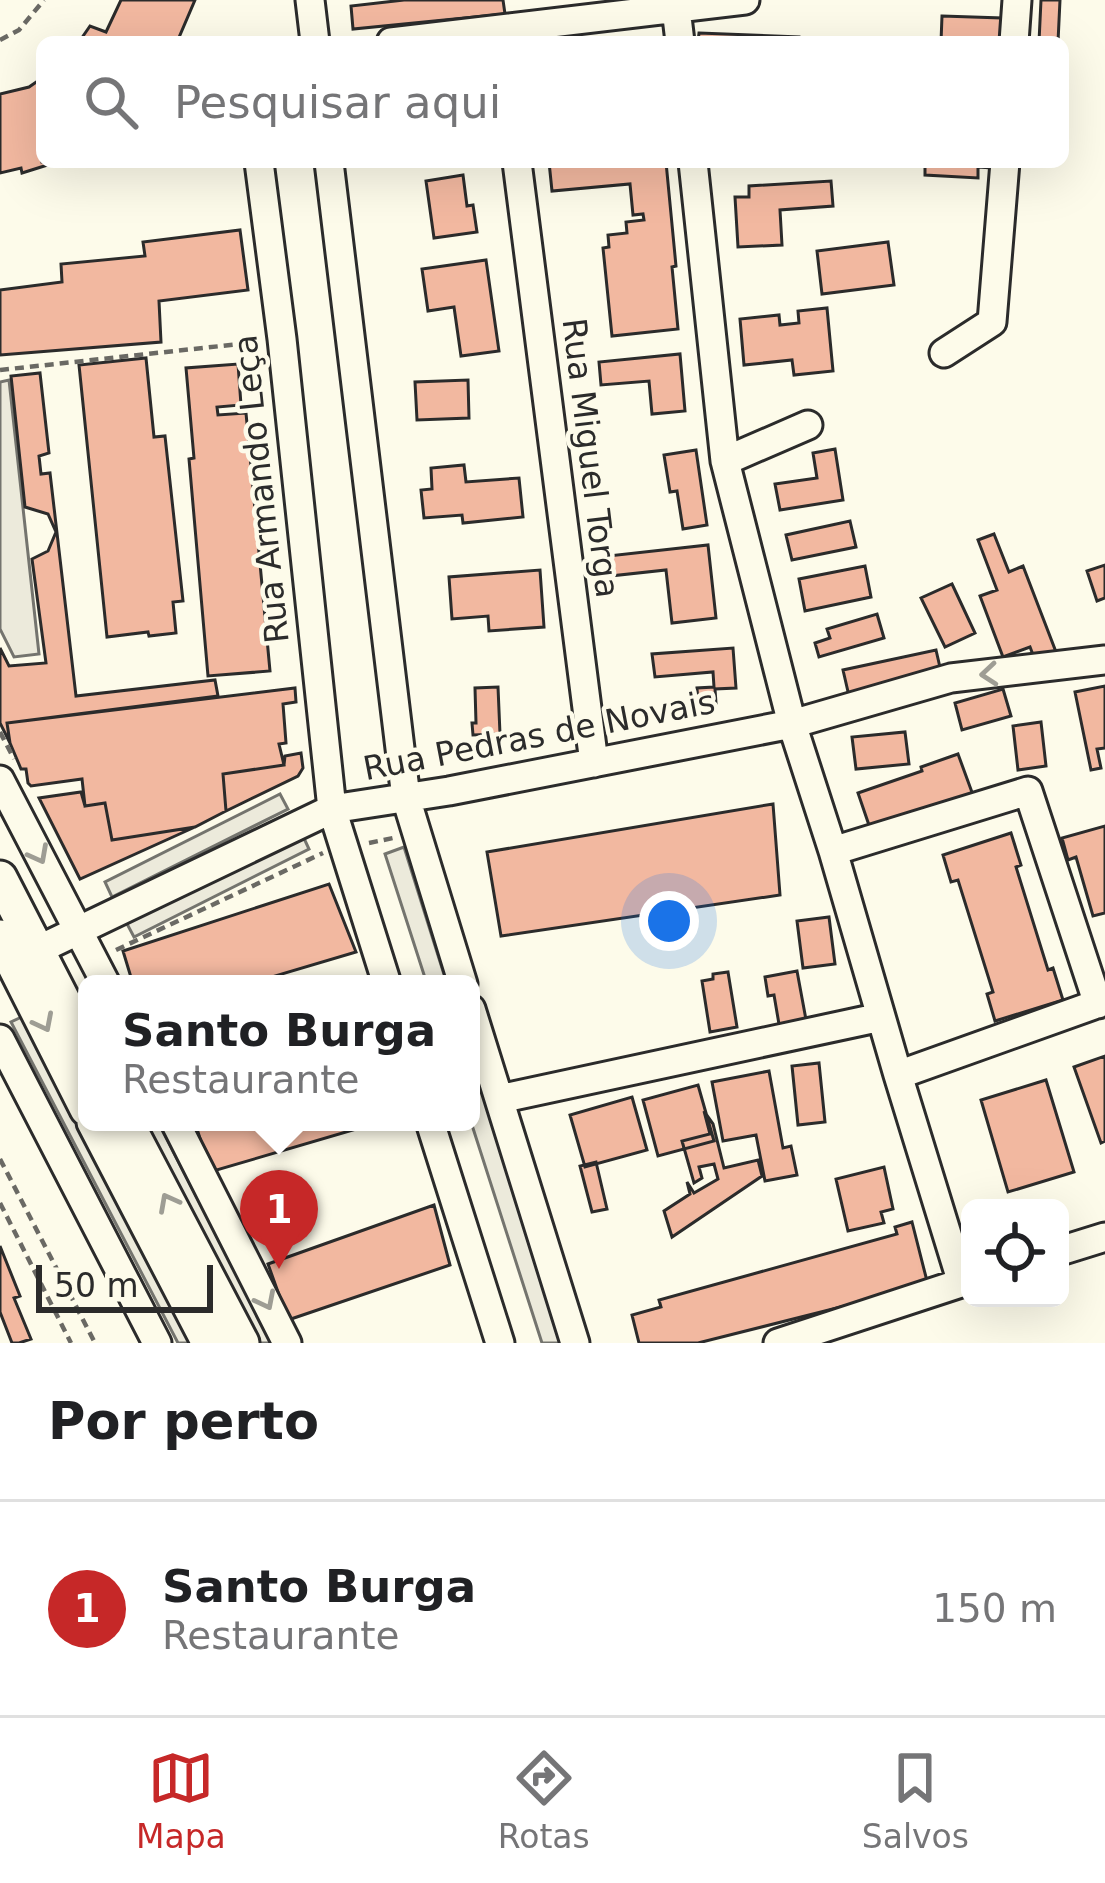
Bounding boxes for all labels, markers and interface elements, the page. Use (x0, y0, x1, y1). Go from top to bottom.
search box (36, 36, 1069, 168)
icon: search (78, 69, 144, 135)
text: Pesquisar aqui (174, 76, 501, 129)
street label: Rua Miguel Torga (554, 316, 628, 600)
street label: Rua Armando Leça (225, 333, 297, 645)
one-way arrow (979, 661, 998, 687)
street label: Rua Pedras de Novais (360, 682, 718, 788)
one-way arrow (25, 842, 48, 864)
your location (639, 891, 699, 951)
popup (78, 975, 480, 1131)
text: Santo Burga (122, 1004, 436, 1057)
one-way arrow (29, 1011, 53, 1032)
text: Restaurante (122, 1057, 360, 1102)
pin: 1 (240, 1170, 318, 1269)
one-way arrow (159, 1194, 182, 1215)
map controls (961, 1199, 1069, 1307)
button: locate (961, 1199, 1069, 1307)
scale bar (36, 1259, 213, 1312)
text: 50 m (54, 1266, 139, 1305)
one-way arrow (252, 1289, 275, 1310)
text: Por perto (48, 1392, 319, 1451)
text: Santo Burga (162, 1560, 476, 1613)
text: 1 (73, 1586, 101, 1631)
text: 150 m (932, 1586, 1057, 1631)
text: Restaurante (162, 1613, 400, 1658)
tab: Mapa (136, 1745, 226, 1856)
tab: Rotas (498, 1745, 590, 1856)
tab: Salvos (862, 1745, 969, 1856)

